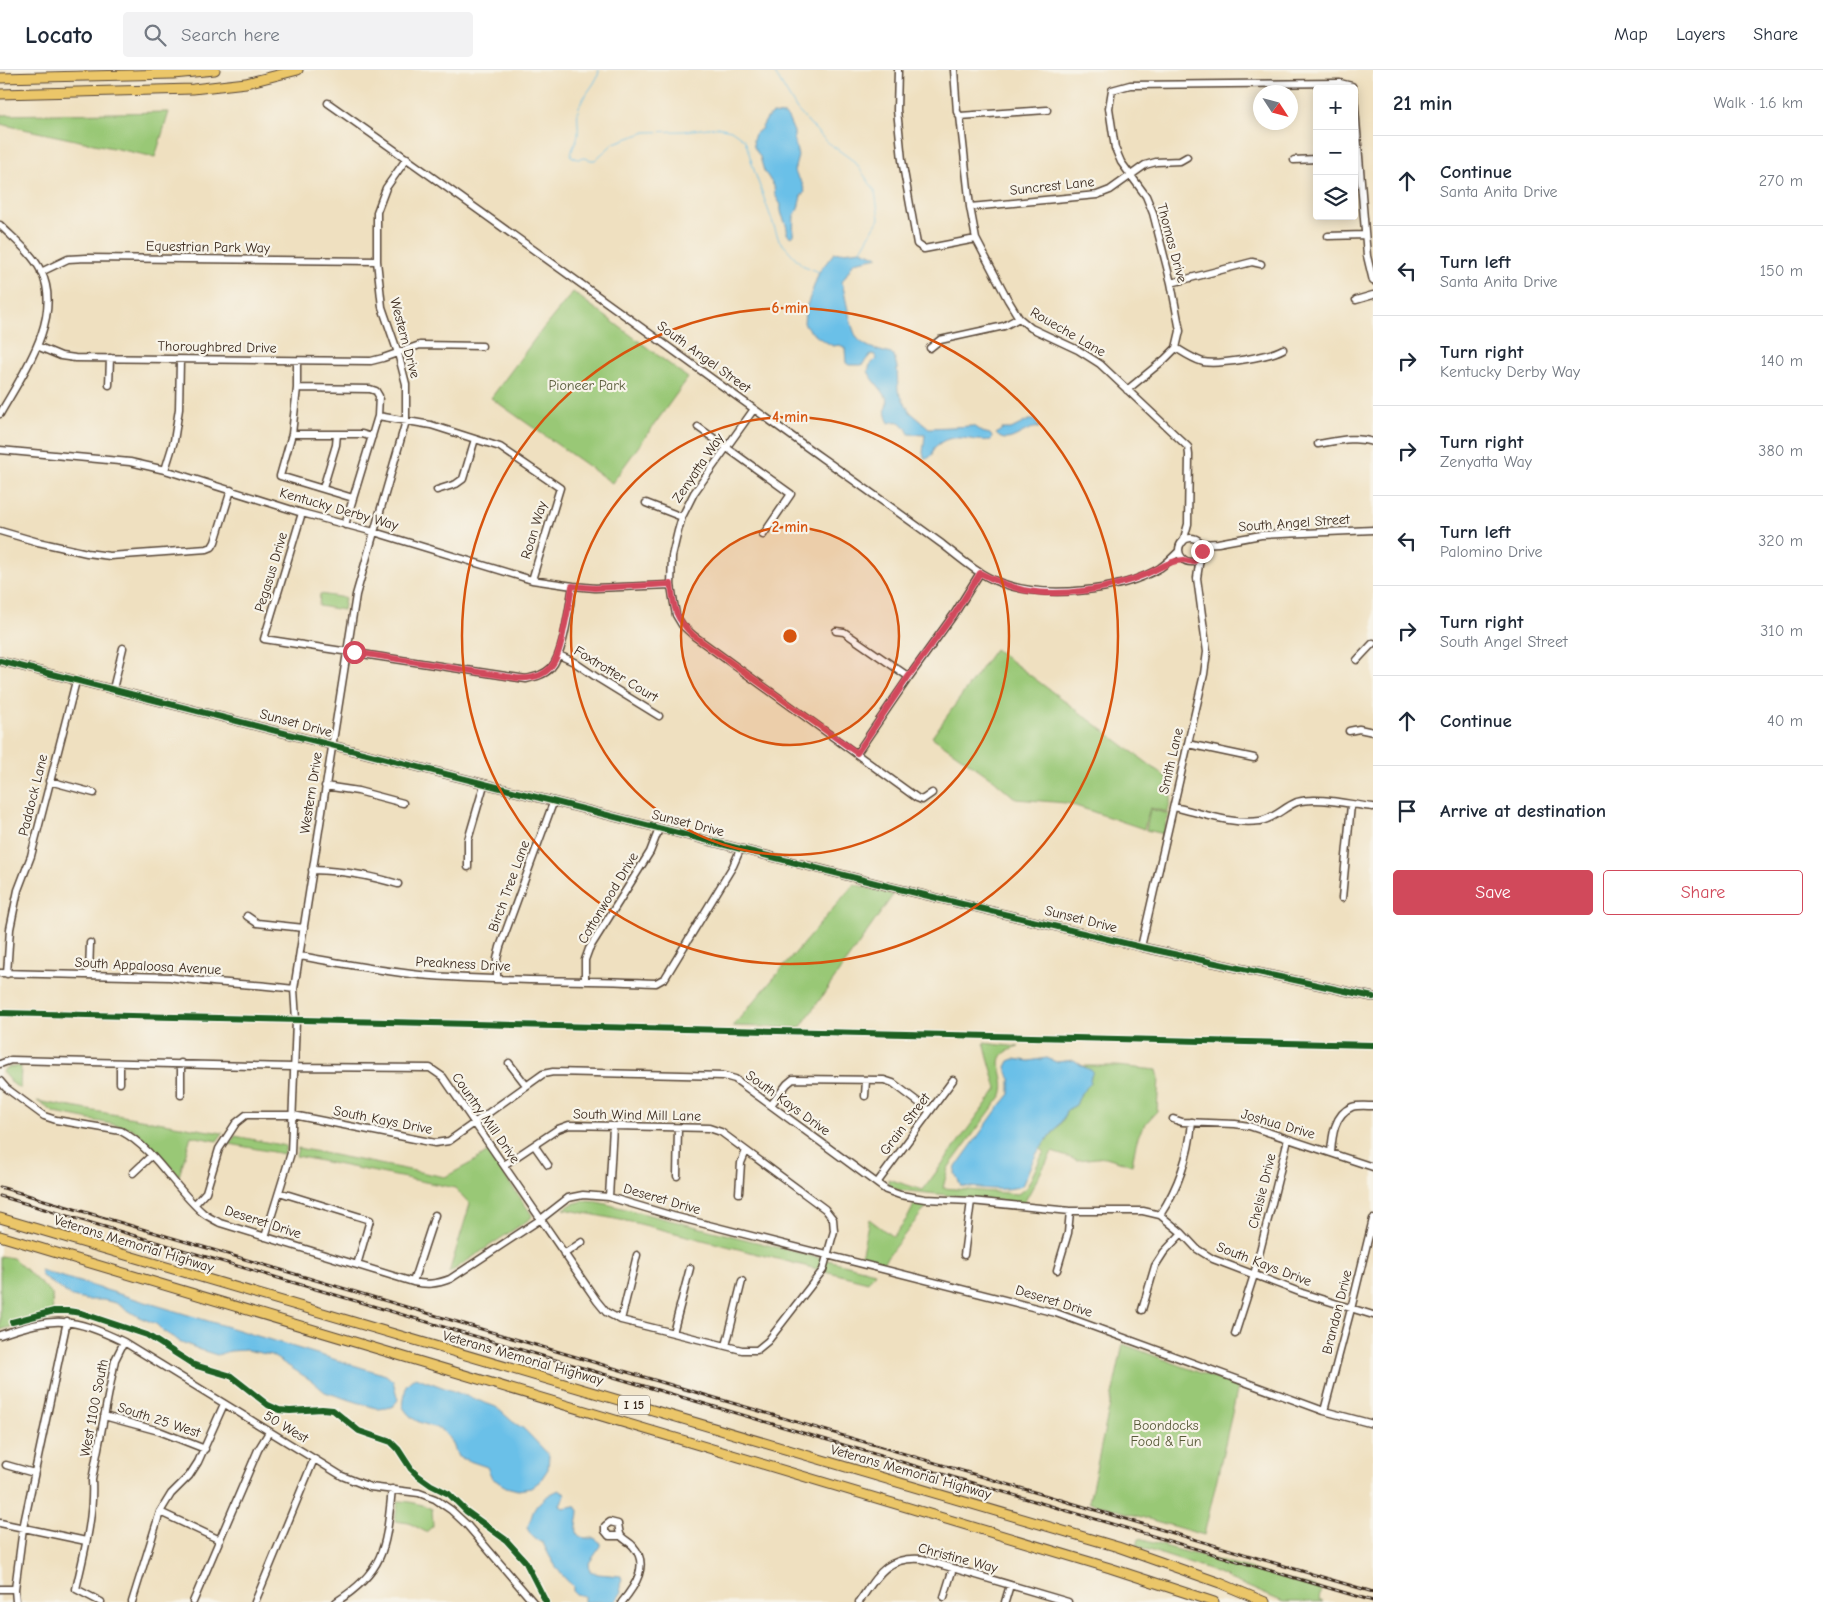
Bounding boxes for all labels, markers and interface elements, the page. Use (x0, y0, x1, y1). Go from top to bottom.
search box (123, 12, 473, 57)
text: Locato (25, 21, 93, 49)
icon: search (141, 21, 169, 49)
text: Search here (181, 24, 280, 46)
text: Map (1614, 24, 1648, 45)
text: Layers (1676, 24, 1725, 45)
text: Share (1753, 24, 1798, 45)
north arrow (1253, 85, 1298, 130)
map controls (1313, 85, 1358, 220)
button: + (1313, 85, 1358, 130)
text: 21 min (1393, 91, 1452, 115)
text: Walk · 1.6 km (1713, 94, 1803, 112)
button: − (1313, 130, 1358, 175)
text: Continue (1440, 161, 1512, 183)
icon: ahead (1393, 167, 1421, 195)
text: 270 m (1759, 172, 1803, 190)
street label: Suncrest Lane (1009, 173, 1095, 199)
button: layers (1313, 175, 1358, 220)
text: Santa Anita Drive (1440, 183, 1558, 201)
street label: Thomas Drive (1153, 201, 1191, 285)
street label: Equestrian Park Way (146, 237, 271, 257)
text: Turn left (1440, 251, 1511, 273)
icon: left (1393, 257, 1421, 285)
text: 150 m (1760, 262, 1803, 280)
text: Santa Anita Drive (1440, 273, 1558, 291)
street label: Western Drive (386, 296, 424, 380)
text: 6 min (772, 299, 808, 317)
street label: Roueche Lane (1027, 304, 1109, 360)
street label: South Angel Street (654, 317, 755, 397)
street label: Thoroughbred Drive (157, 337, 277, 357)
text: Turn right (1440, 341, 1524, 363)
icon: right (1393, 347, 1421, 375)
text: 140 m (1761, 352, 1803, 370)
text: Kentucky Derby Way (1440, 363, 1580, 381)
park label: Pioneer Park (548, 377, 626, 394)
text: 4 min (772, 408, 808, 426)
street label: Zenyatta Way (668, 429, 728, 506)
text: Turn right (1440, 431, 1524, 453)
icon: right (1393, 437, 1421, 465)
text: 380 m (1758, 442, 1803, 460)
text: Zenyatta Way (1440, 453, 1532, 471)
street label: Kentucky Derby Way (278, 484, 401, 534)
street label: Roan Way (517, 498, 551, 561)
street label: South Angel Street (1238, 511, 1351, 535)
text: 2 min (772, 518, 808, 536)
text: Turn left (1440, 521, 1511, 543)
icon: left (1393, 527, 1421, 555)
street label: Pegasus Drive (251, 530, 291, 614)
text: 320 m (1758, 532, 1803, 550)
route end (1191, 540, 1214, 563)
text: Palomino Drive (1440, 543, 1542, 561)
text: Turn right (1440, 611, 1524, 633)
icon: right (1393, 617, 1421, 645)
text: 310 m (1760, 622, 1803, 640)
centre of rings (781, 627, 799, 645)
text: South Angel Street (1440, 633, 1568, 651)
route start (343, 641, 366, 664)
street label: Foxtrotter Court (571, 642, 662, 706)
street label: Sunset Drive (258, 705, 334, 741)
icon: ahead (1393, 707, 1421, 735)
text: Continue (1440, 710, 1512, 732)
text: 40 m (1767, 712, 1803, 730)
street label: Smith Lane (1155, 726, 1187, 796)
street label: Western Drive (296, 751, 326, 835)
street label: Paddock Lane (15, 752, 51, 838)
icon: arrive (1393, 797, 1421, 825)
text: Arrive at destination (1440, 800, 1606, 822)
street label: Sunset Drive (650, 806, 726, 840)
street label: Birch Tree Lane (485, 838, 533, 934)
street label: Cottonwood Drive (574, 849, 642, 947)
button: Save (1393, 870, 1593, 915)
button: Share (1603, 870, 1803, 915)
street label: Sunset Drive (1043, 902, 1119, 936)
street label: Preakness Drive (415, 953, 511, 975)
street label: South Appaloosa Avenue (74, 954, 222, 978)
street label: South Kays Drive (742, 1067, 834, 1139)
street label: Country Mill Drive (448, 1069, 524, 1167)
street label: Grain Street (876, 1089, 934, 1158)
street label: South Kays Drive (332, 1102, 434, 1138)
street label: South Wind Mill Lane (573, 1105, 701, 1125)
street label: Joshua Drive (1239, 1105, 1317, 1143)
street label: Chelsie Drive (1244, 1152, 1280, 1230)
street label: Deseret Drive (621, 1180, 703, 1218)
street label: Deseret Drive (222, 1202, 304, 1242)
street label: Veterans Memorial Highway (52, 1212, 217, 1277)
street label: South Kays Drive (1214, 1238, 1314, 1290)
street label: Brandon Drive (1318, 1268, 1356, 1356)
street label: Deseret Drive (1013, 1281, 1095, 1321)
street label: Veterans Memorial Highway (441, 1327, 606, 1389)
street label: West 1100 South (76, 1358, 112, 1458)
road number: I 15 (618, 1396, 650, 1414)
street label: South 25 West (115, 1399, 204, 1442)
street label: 50 West (261, 1407, 312, 1447)
park label: Boondocks Food & Fun (1131, 1417, 1201, 1450)
street label: Veterans Memorial Highway (829, 1441, 994, 1503)
street label: Christine Way (916, 1539, 1000, 1577)

